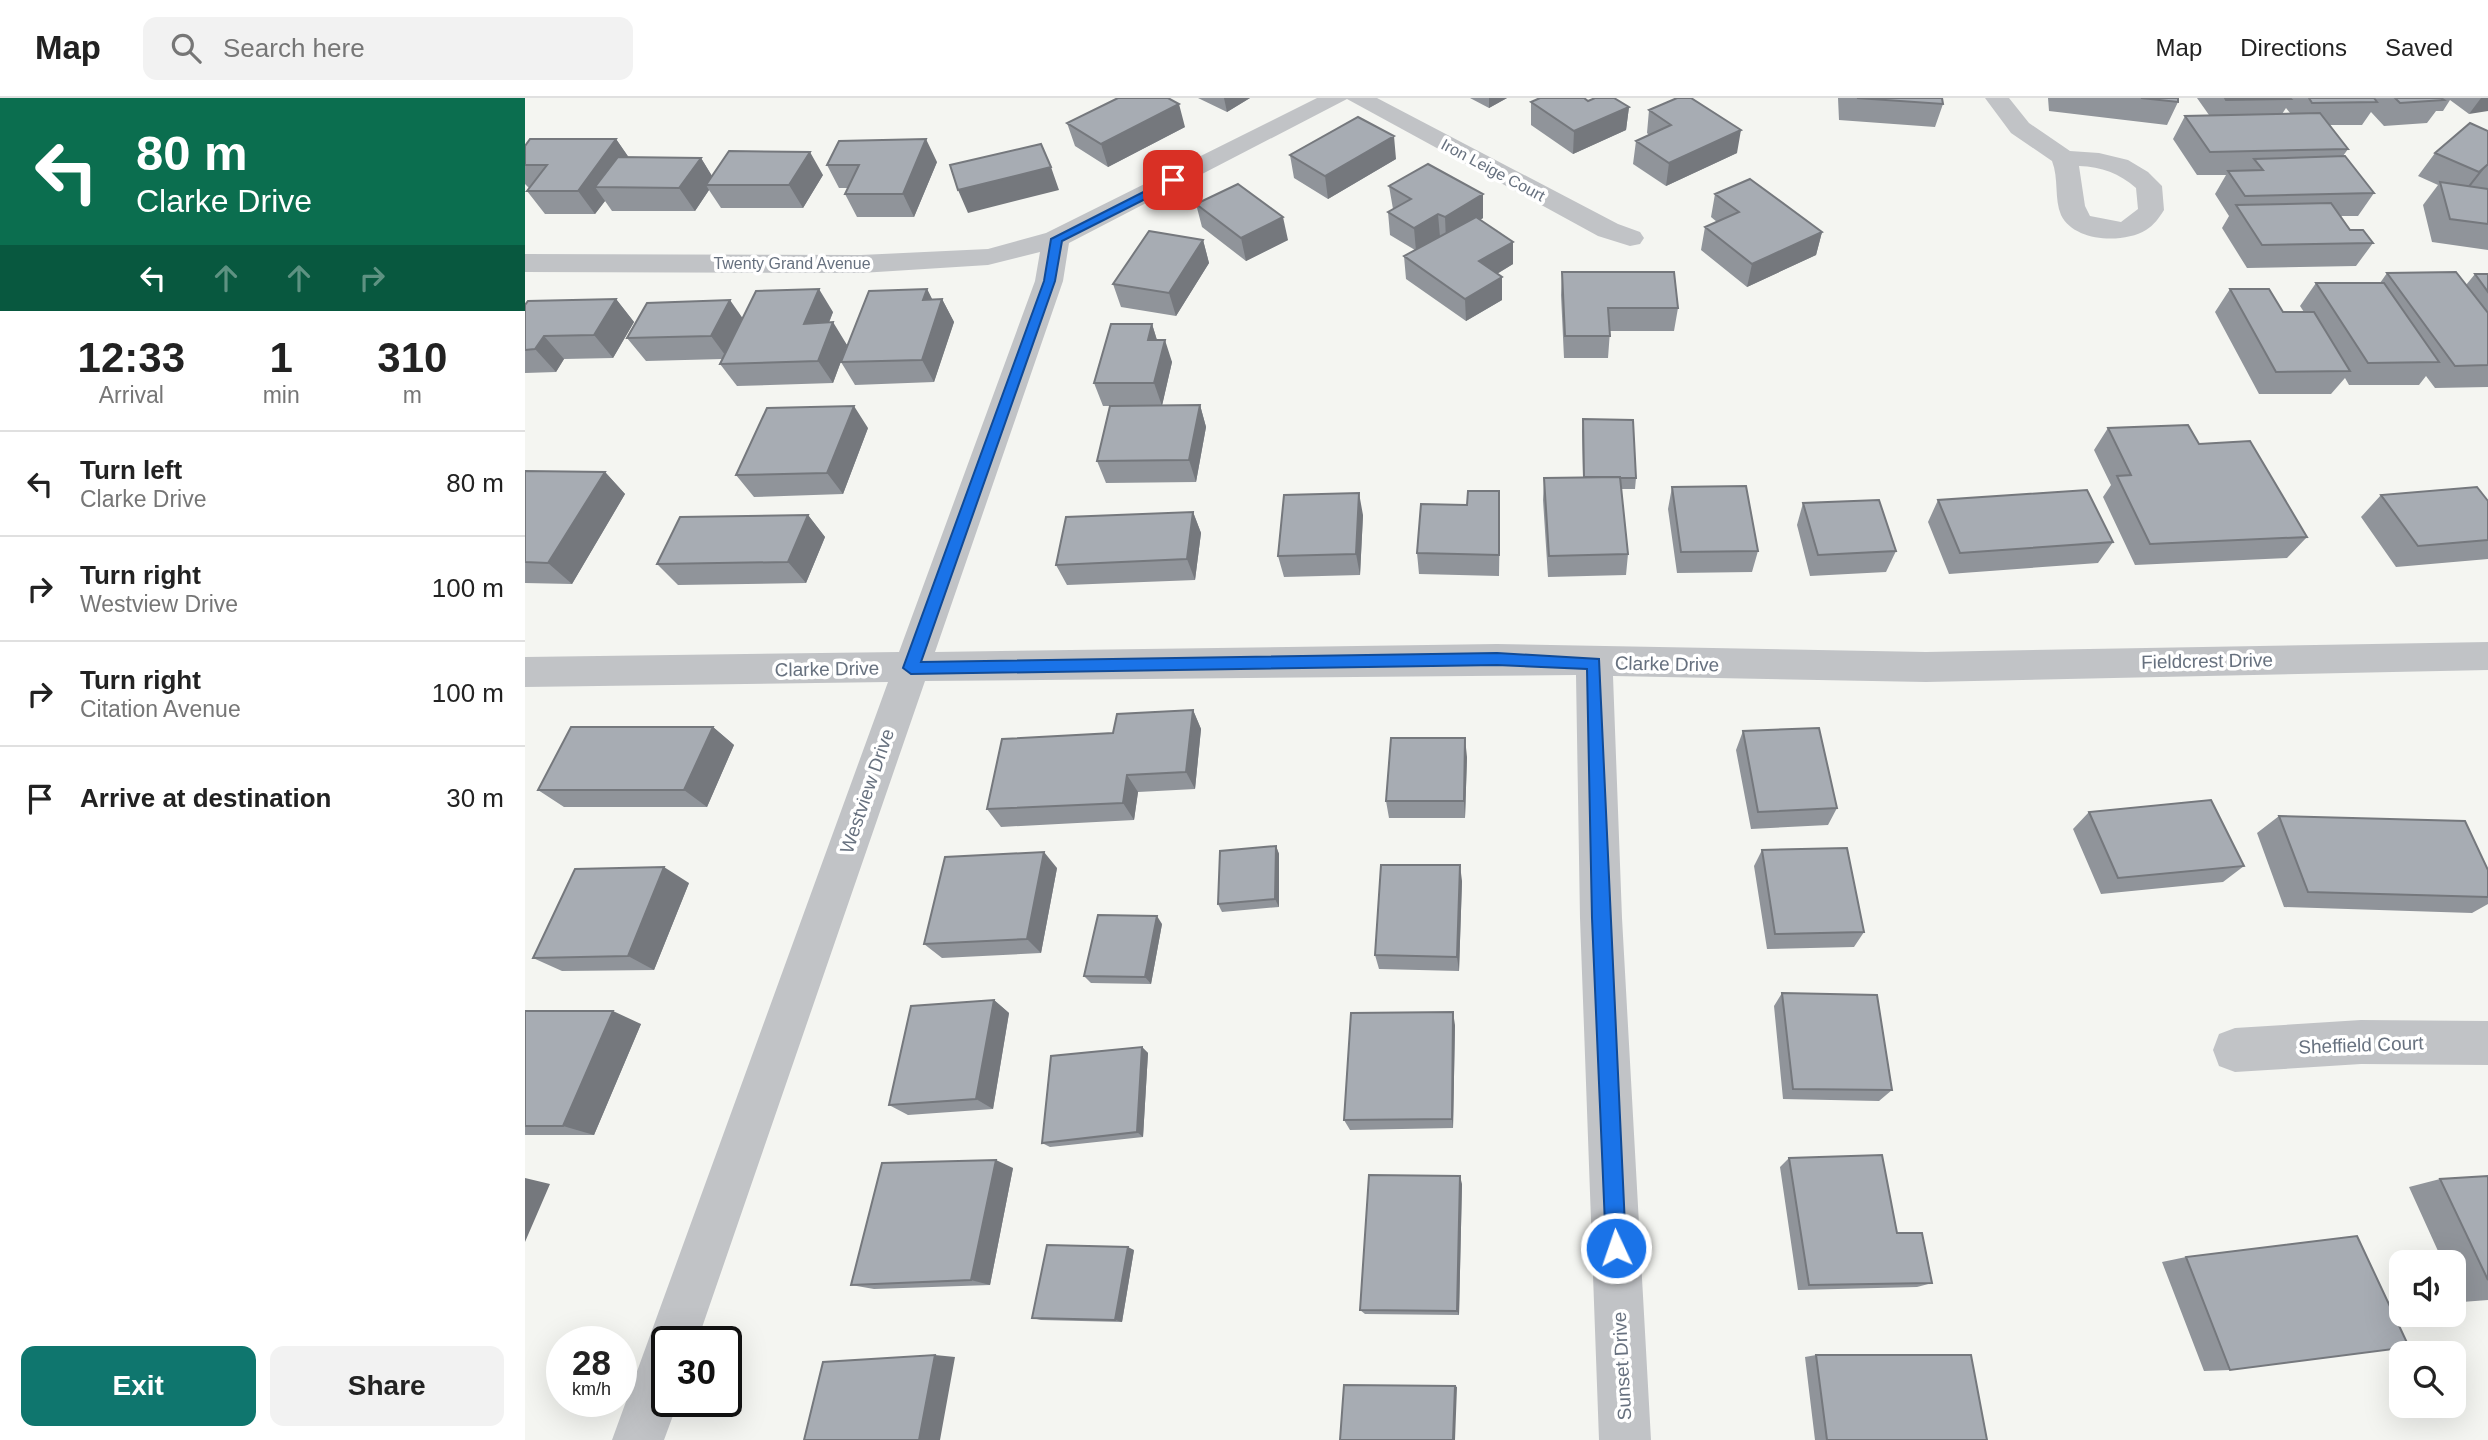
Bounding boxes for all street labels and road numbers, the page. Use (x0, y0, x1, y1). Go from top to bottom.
street label: Iron Leige Court (1438, 136, 1548, 205)
street label: Twenty Grand Avenue (713, 255, 871, 272)
street label: Fieldcrest Drive (2141, 649, 2273, 673)
street label: Clarke Drive (1615, 653, 1719, 675)
street label: Clarke Drive (775, 658, 879, 680)
street label: Westview Drive (836, 726, 898, 856)
street label: Sheffield Court (2298, 1032, 2425, 1058)
street label: Sunset Drive (1609, 1311, 1635, 1421)

